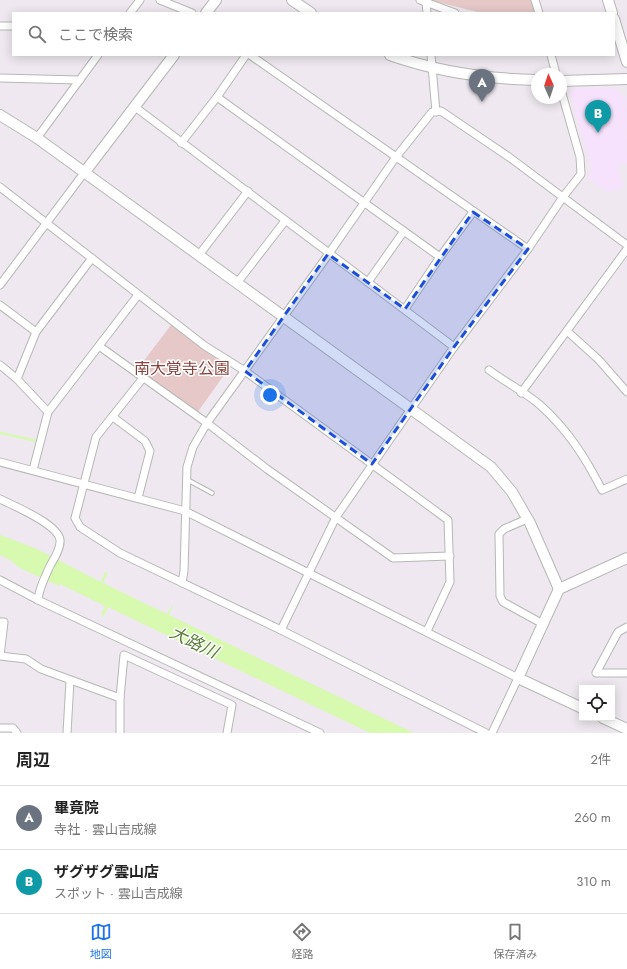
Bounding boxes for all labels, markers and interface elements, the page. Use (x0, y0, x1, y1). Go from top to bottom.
search box (12, 12, 615, 56)
icon: search (26, 23, 48, 45)
text: ここで検索 (58, 24, 133, 46)
north arrow (531, 68, 567, 104)
pin: A (469, 69, 495, 102)
pin: B (585, 100, 611, 133)
park label: 南大覚寺公園 (134, 357, 230, 380)
your location (260, 385, 280, 405)
water label: 大路川 (166, 620, 224, 665)
map controls (579, 685, 615, 721)
button: locate (579, 685, 615, 721)
text: 周辺 (16, 748, 50, 772)
text: 2件 (591, 750, 611, 769)
text: 畢竟院 (54, 797, 99, 819)
text: A (24, 808, 34, 827)
text: 260 m (574, 808, 611, 827)
text: 寺社 · 雲山吉成線 (54, 820, 157, 839)
text: ザグザグ雲山店 (54, 861, 159, 883)
text: B (25, 872, 33, 891)
text: 310 m (576, 872, 611, 891)
text: スポット · 雲山吉成線 (54, 884, 183, 903)
tab: 地図 (90, 921, 112, 962)
tab: 経路 (291, 921, 313, 962)
tab: 保存済み (493, 921, 537, 962)

